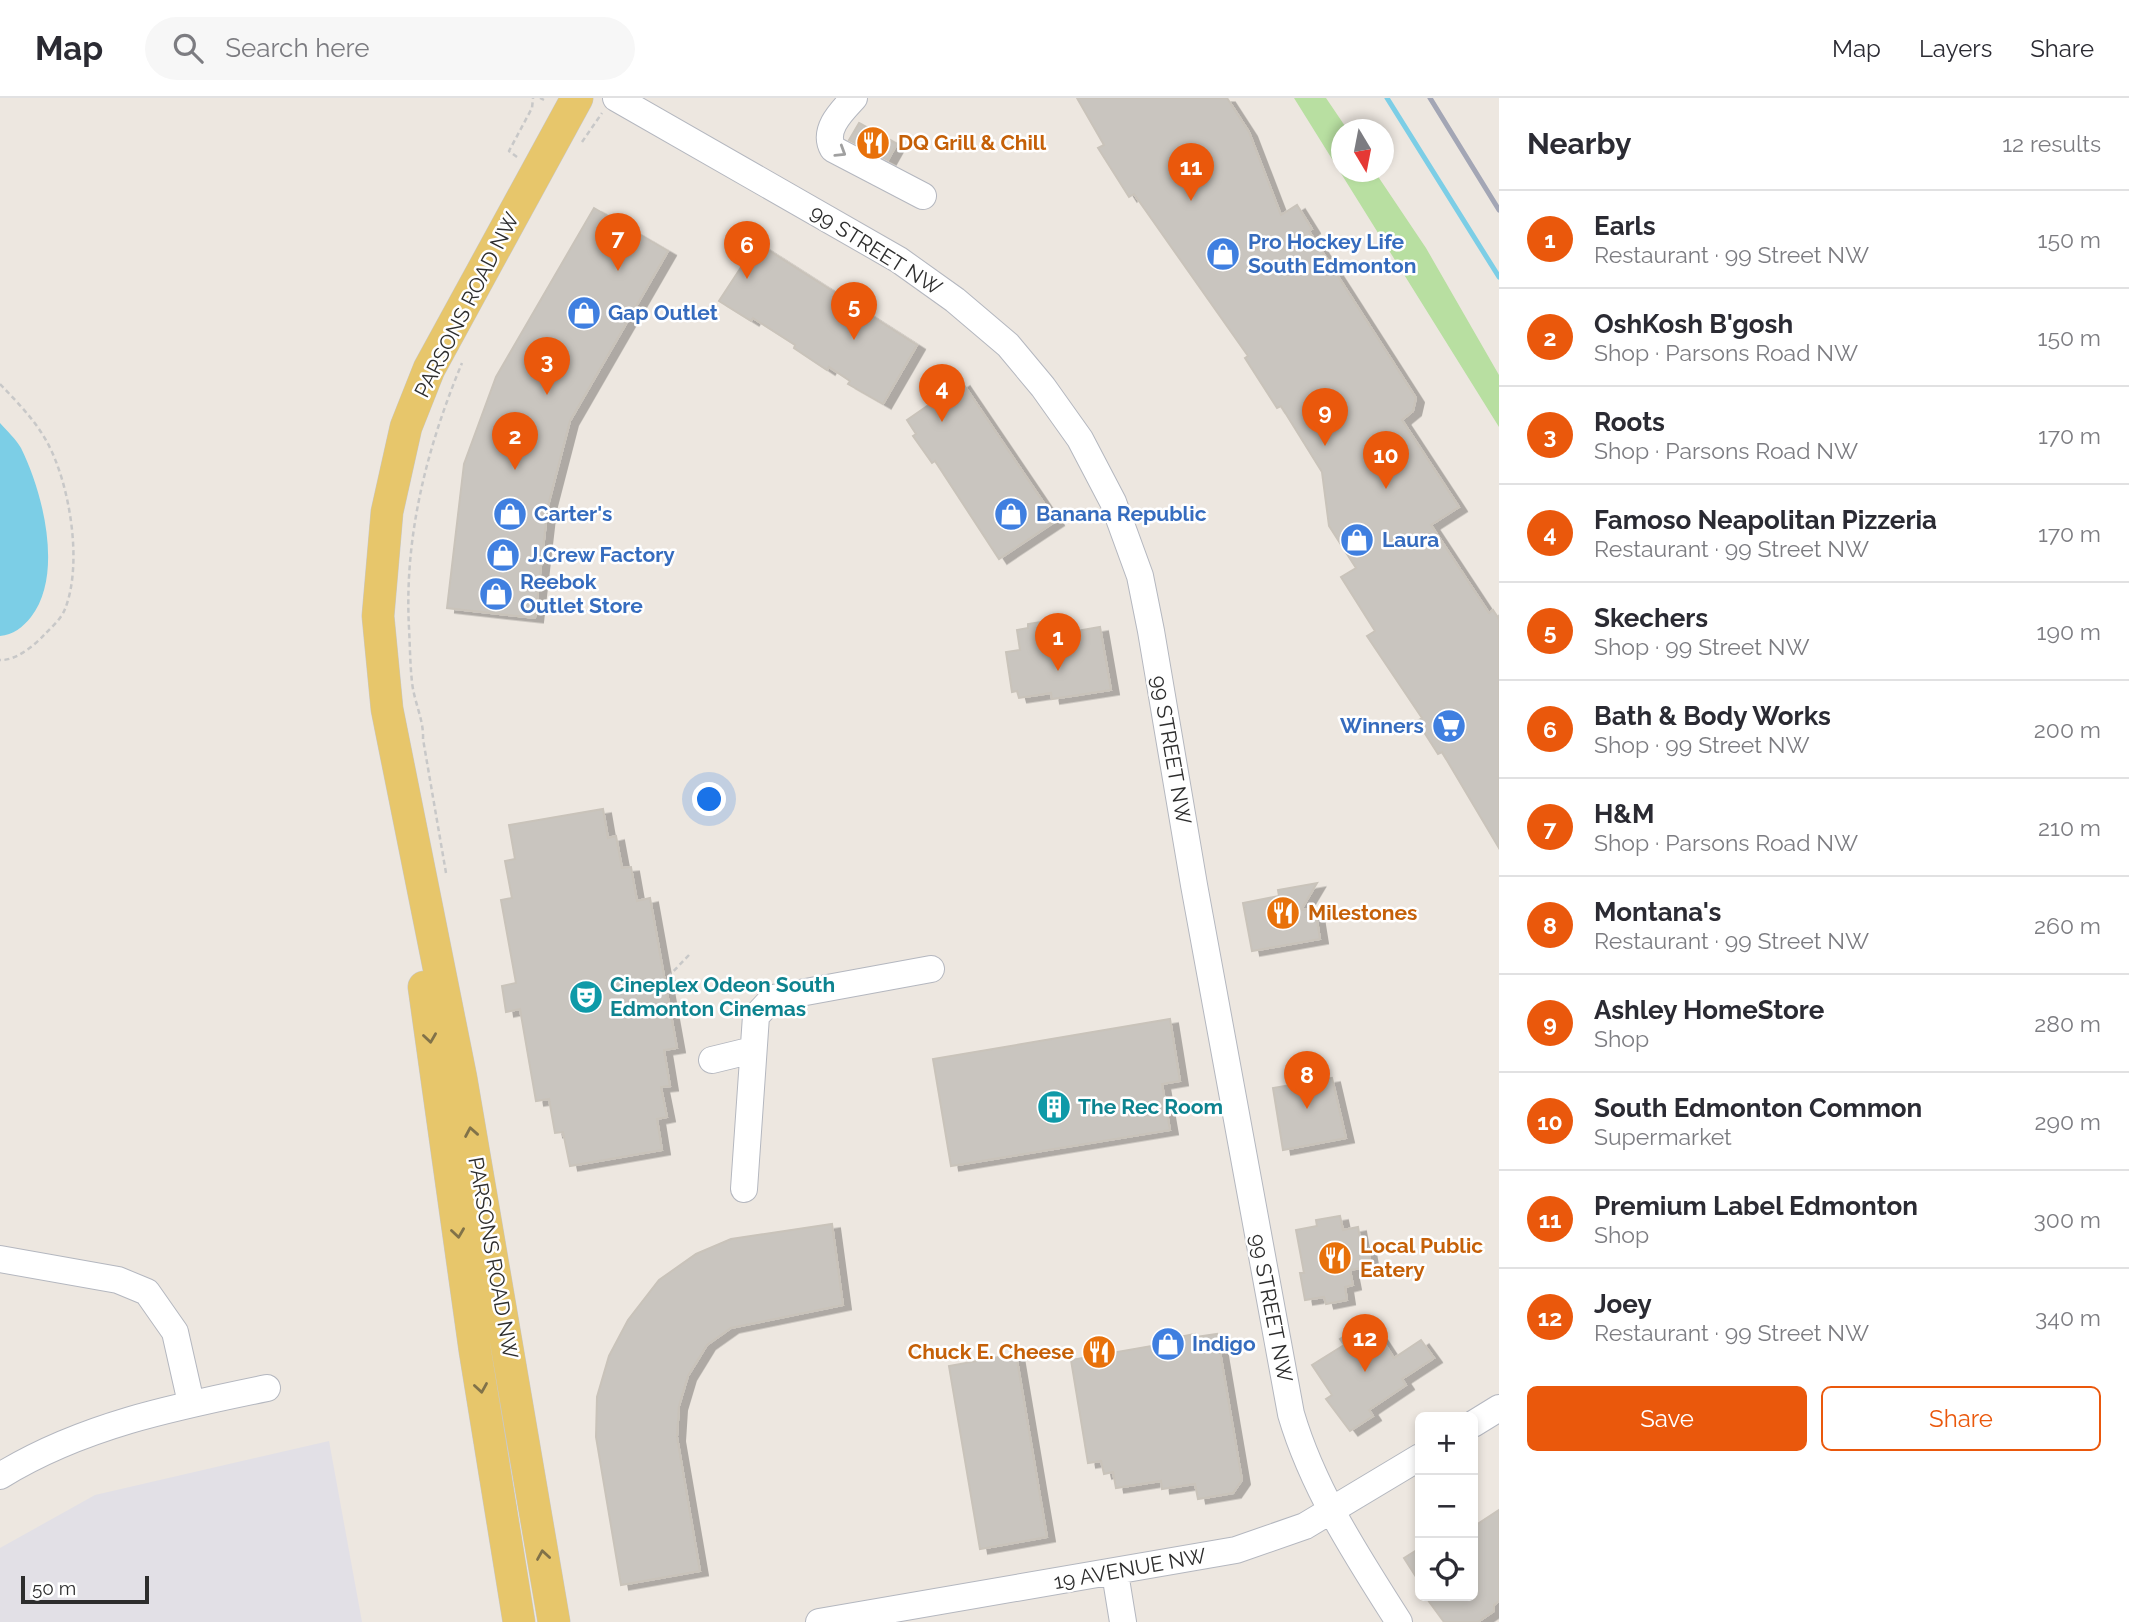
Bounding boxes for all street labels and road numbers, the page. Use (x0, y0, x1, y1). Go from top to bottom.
street label: 99 STREET NW (806, 199, 947, 300)
street label: PARSONS ROAD NW (409, 208, 524, 402)
street label: 99 STREET NW (1146, 674, 1197, 826)
street label: PARSONS ROAD NW (463, 1155, 524, 1361)
street label: 99 STREET NW (1245, 1232, 1298, 1384)
street label: 19 AVENUE NW (1052, 1543, 1208, 1594)

